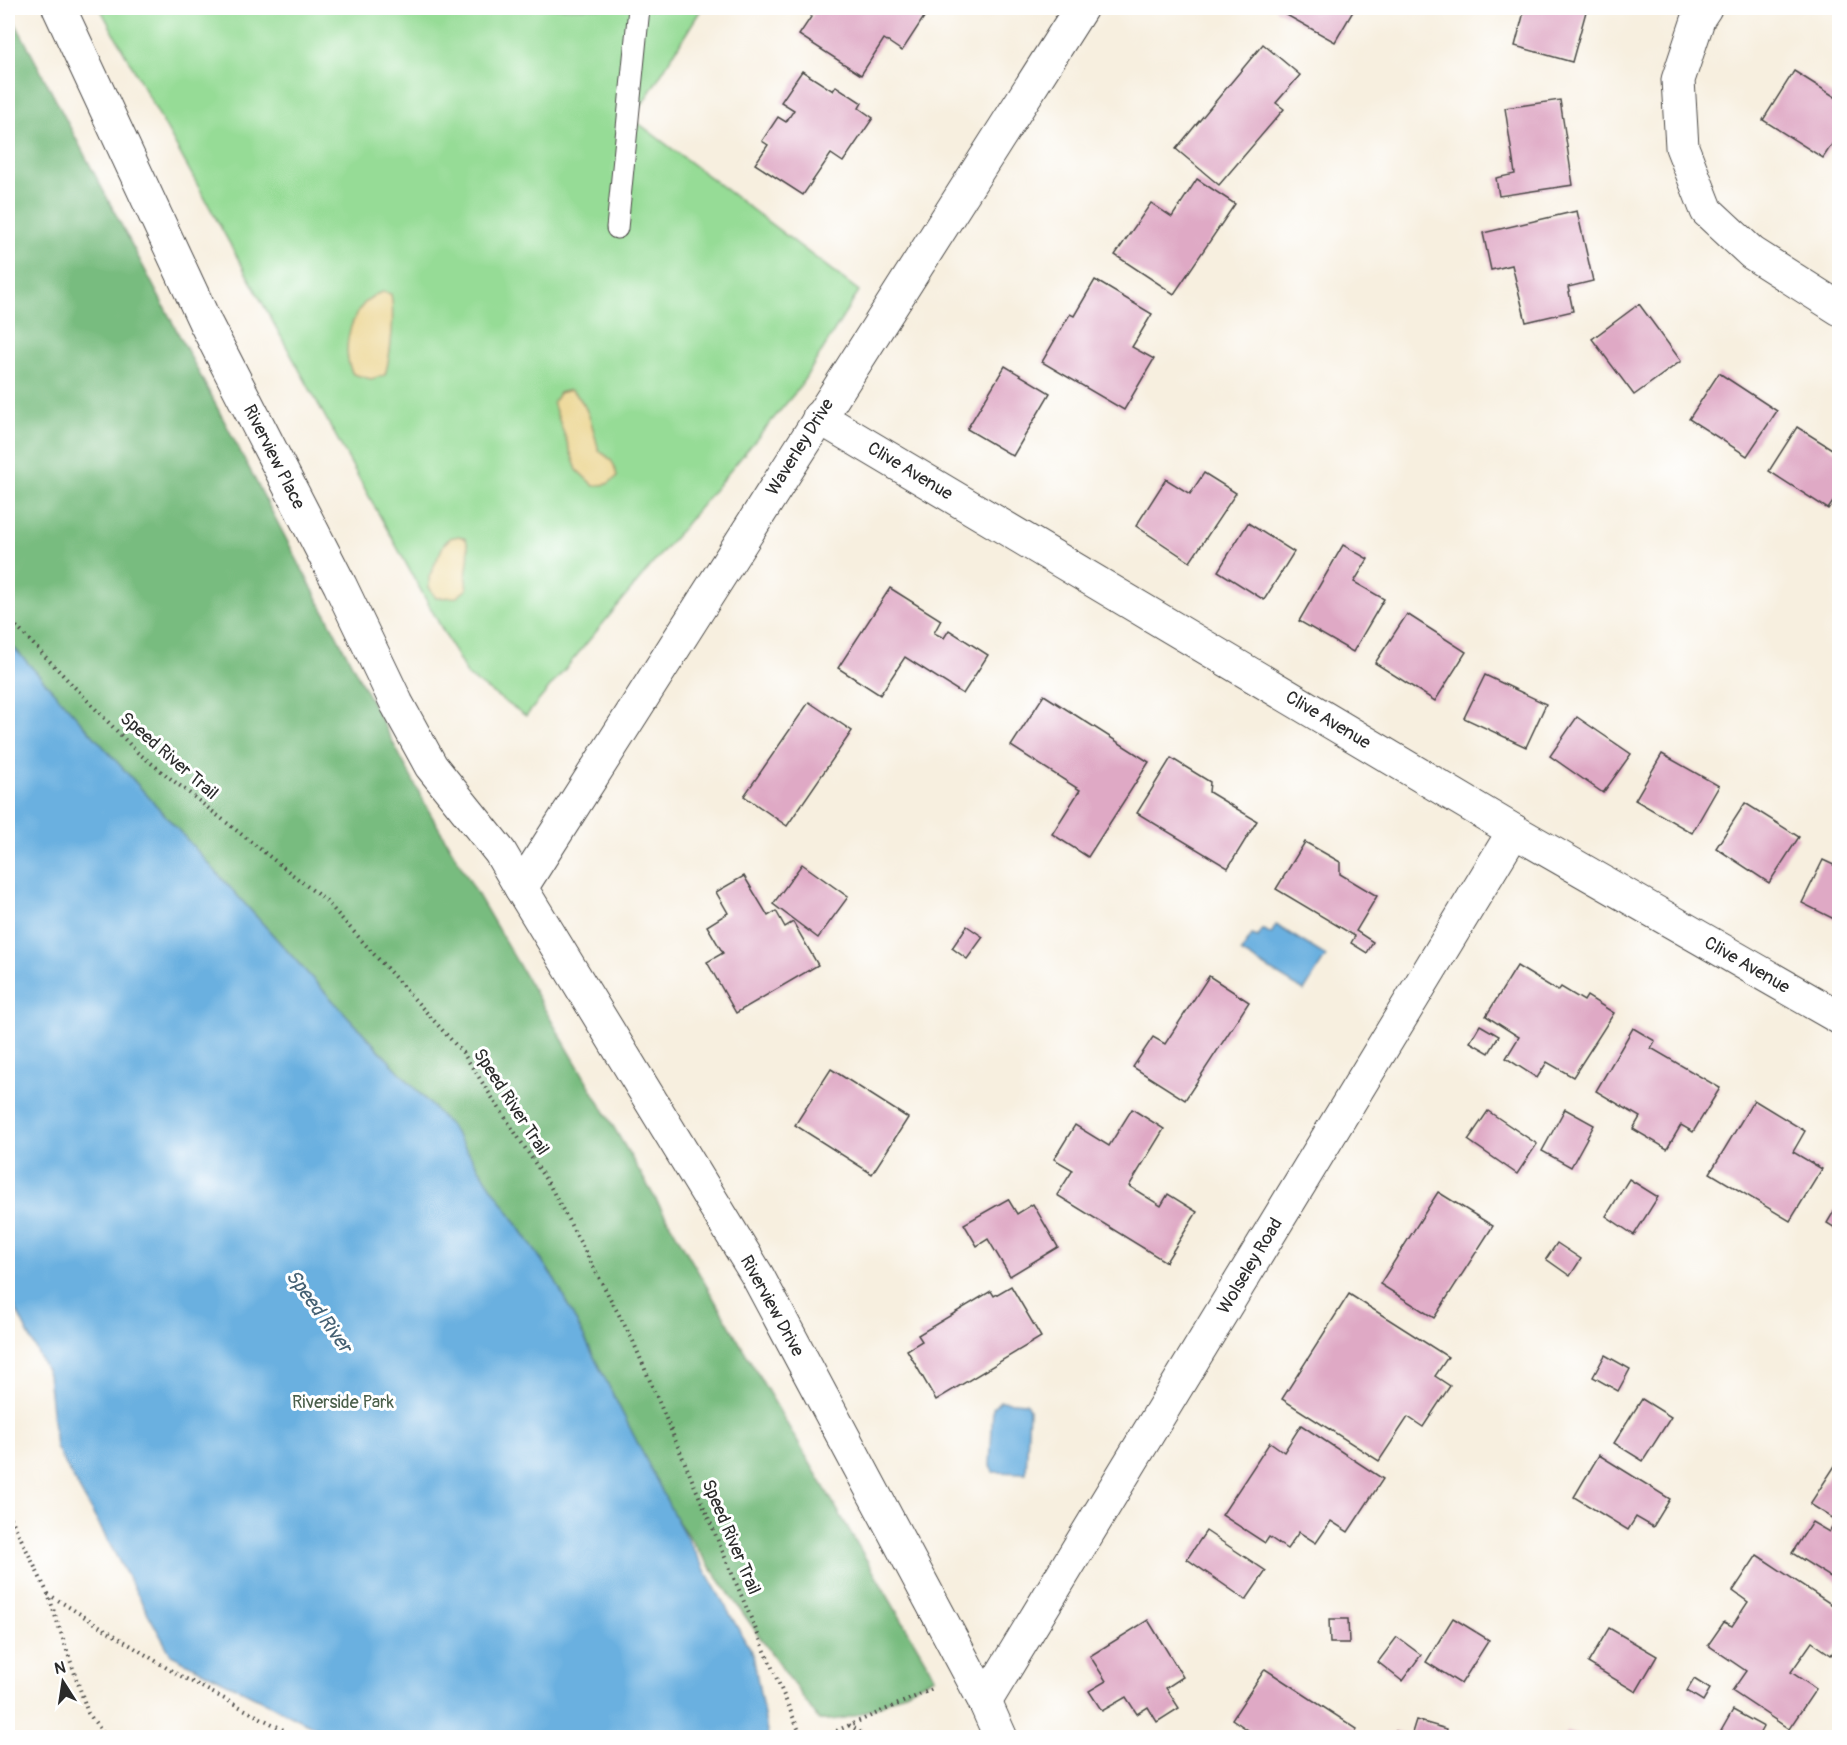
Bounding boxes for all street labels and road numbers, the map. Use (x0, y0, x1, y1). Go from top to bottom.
street label: Waverley Drive (761, 394, 839, 500)
street label: Riverview Place (238, 401, 310, 513)
street label: Clive Avenue (863, 437, 957, 505)
street label: Clive Avenue (1281, 686, 1375, 754)
street label: Speed River Trail (115, 707, 223, 805)
street label: Clive Avenue (1700, 931, 1794, 999)
street label: Speed River Trail (468, 1044, 554, 1160)
street label: Wolseley Road (1212, 1214, 1288, 1318)
street label: Riverview Drive (735, 1251, 809, 1361)
street label: Speed River Trail (696, 1476, 766, 1598)

